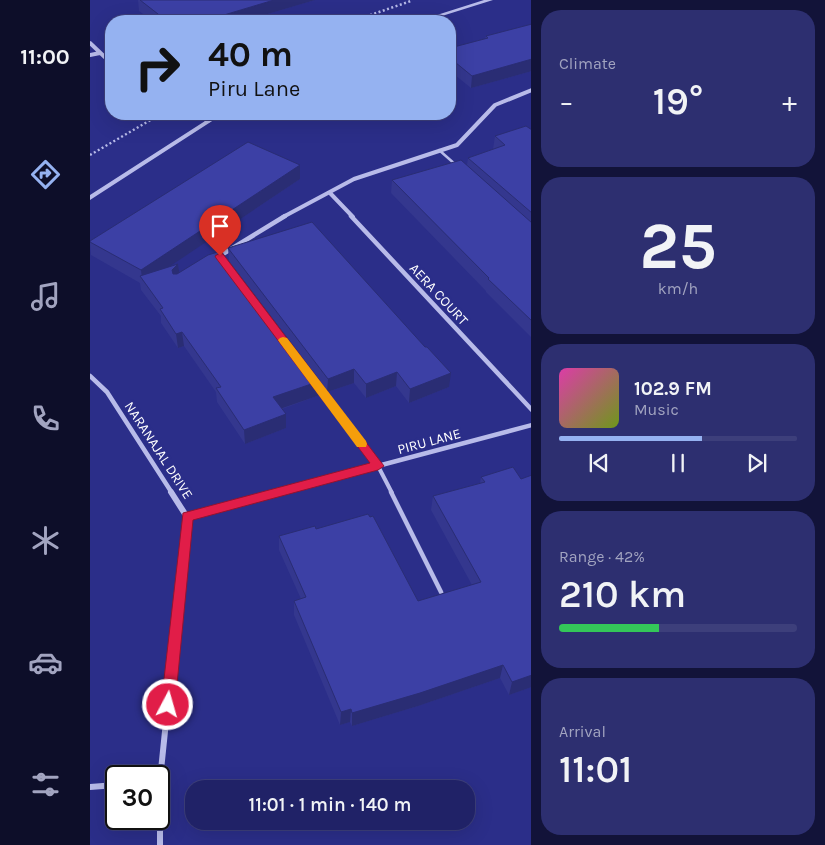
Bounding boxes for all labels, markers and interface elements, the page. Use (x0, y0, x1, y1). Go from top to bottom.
text: 40 m (208, 34, 293, 75)
icon: right (125, 35, 190, 100)
text: 11:00 (20, 44, 70, 70)
text: Climate (559, 54, 616, 73)
text: Piru Lane (208, 76, 300, 102)
text: 19° (653, 79, 703, 124)
text: − (559, 85, 574, 118)
text: + (782, 85, 797, 118)
icon: directions (28, 157, 63, 192)
pin (199, 205, 241, 256)
text: 25 (639, 208, 717, 284)
icon: arrive (206, 212, 234, 240)
street label: AERA COURT (406, 260, 472, 329)
icon: music (28, 279, 63, 314)
text: km/h (658, 279, 698, 298)
text: 102.9 FM (634, 378, 712, 400)
street label: NARANAJAL DRIVE (121, 398, 196, 502)
text: Music (634, 400, 679, 419)
icon: phone (28, 401, 63, 436)
street label: PIRU LANE (396, 425, 463, 458)
icon: previous (585, 449, 613, 477)
icon: pause (664, 449, 692, 477)
icon: next (743, 449, 771, 477)
icon: climate (28, 523, 63, 558)
text: Range · 42% (559, 547, 645, 566)
text: 210 km (559, 572, 686, 617)
icon: car (28, 645, 63, 680)
position arrow (141, 678, 193, 730)
text: Arrival (559, 722, 606, 741)
text: 11:01 (559, 747, 632, 792)
speed limit sign: 30 (105, 765, 170, 830)
icon: filters (28, 767, 63, 802)
text: 11:01 · 1 min · 140 m (249, 794, 411, 816)

